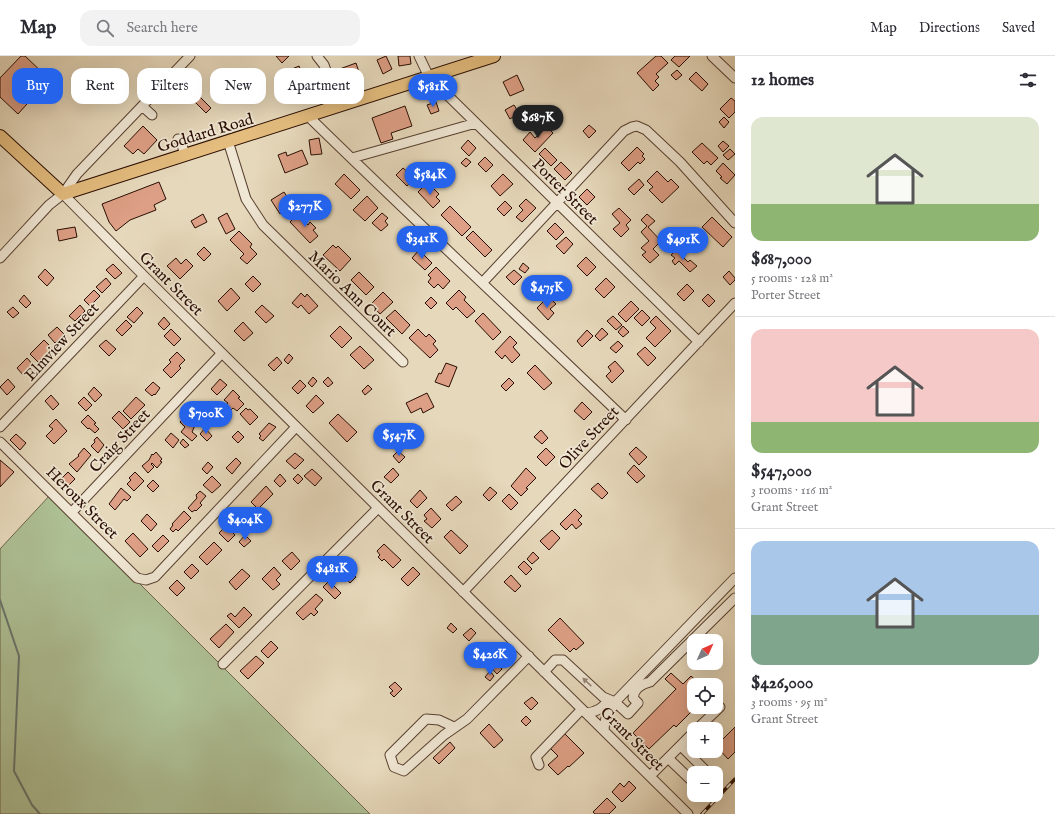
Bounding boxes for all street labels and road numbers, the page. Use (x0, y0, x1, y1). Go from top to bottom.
street label: Goddard Road (155, 110, 256, 158)
street label: Porter Street (527, 155, 602, 230)
street label: Mario Ann Court (303, 247, 400, 342)
street label: Grant Street (134, 248, 207, 321)
street label: Elmview Street (21, 299, 104, 386)
street label: Olive Street (555, 402, 624, 474)
street label: Craig Street (86, 405, 156, 478)
street label: Heroux Street (41, 463, 122, 544)
street label: Grant Street (365, 476, 438, 549)
street label: Grant Street (595, 703, 668, 776)

